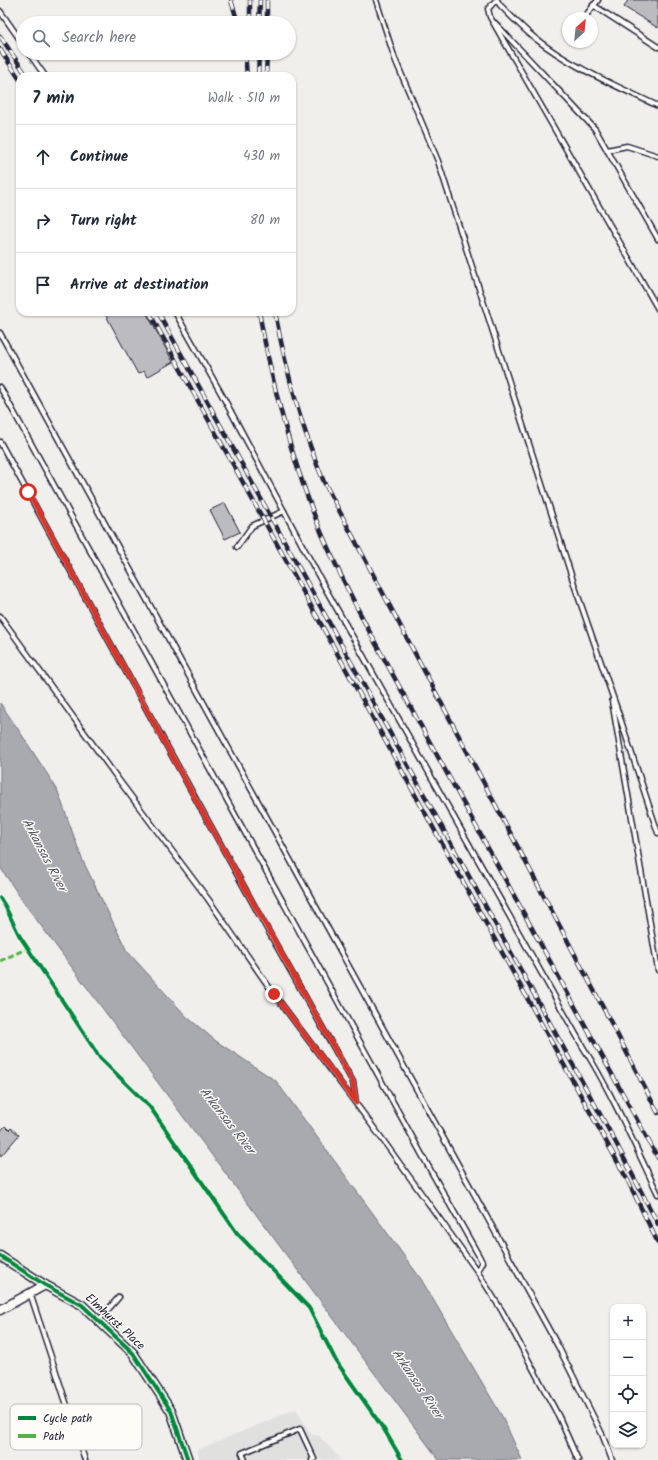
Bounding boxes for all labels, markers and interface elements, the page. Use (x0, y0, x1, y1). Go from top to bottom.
north arrow (562, 12, 598, 48)
search box (16, 16, 296, 60)
text: Search here (62, 26, 136, 50)
icon: search (30, 27, 52, 49)
text: 7 min (32, 85, 74, 112)
text: Walk · 510 m (208, 88, 280, 109)
text: Continue (70, 145, 128, 169)
icon: ahead (32, 146, 54, 168)
text: 430 m (243, 146, 280, 167)
text: Turn right (70, 209, 137, 233)
icon: right (32, 210, 54, 232)
text: 80 m (250, 210, 280, 231)
text: Arrive at destination (70, 273, 209, 297)
icon: arrive (32, 274, 54, 296)
route start (19, 483, 37, 501)
water label: Arkansas River (16, 815, 73, 898)
route end (265, 985, 283, 1003)
water label: Arkansas River (194, 1083, 262, 1161)
street label: Elmhurst Place (81, 1289, 150, 1355)
map controls (610, 1304, 646, 1448)
button: + (610, 1304, 646, 1340)
button: − (610, 1340, 646, 1376)
water label: Arkansas River (386, 1345, 450, 1425)
button: locate (610, 1376, 646, 1412)
legend (10, 1404, 142, 1450)
text: Cycle path (43, 1410, 92, 1428)
button: layers (610, 1412, 646, 1448)
text: Path (43, 1428, 64, 1446)

